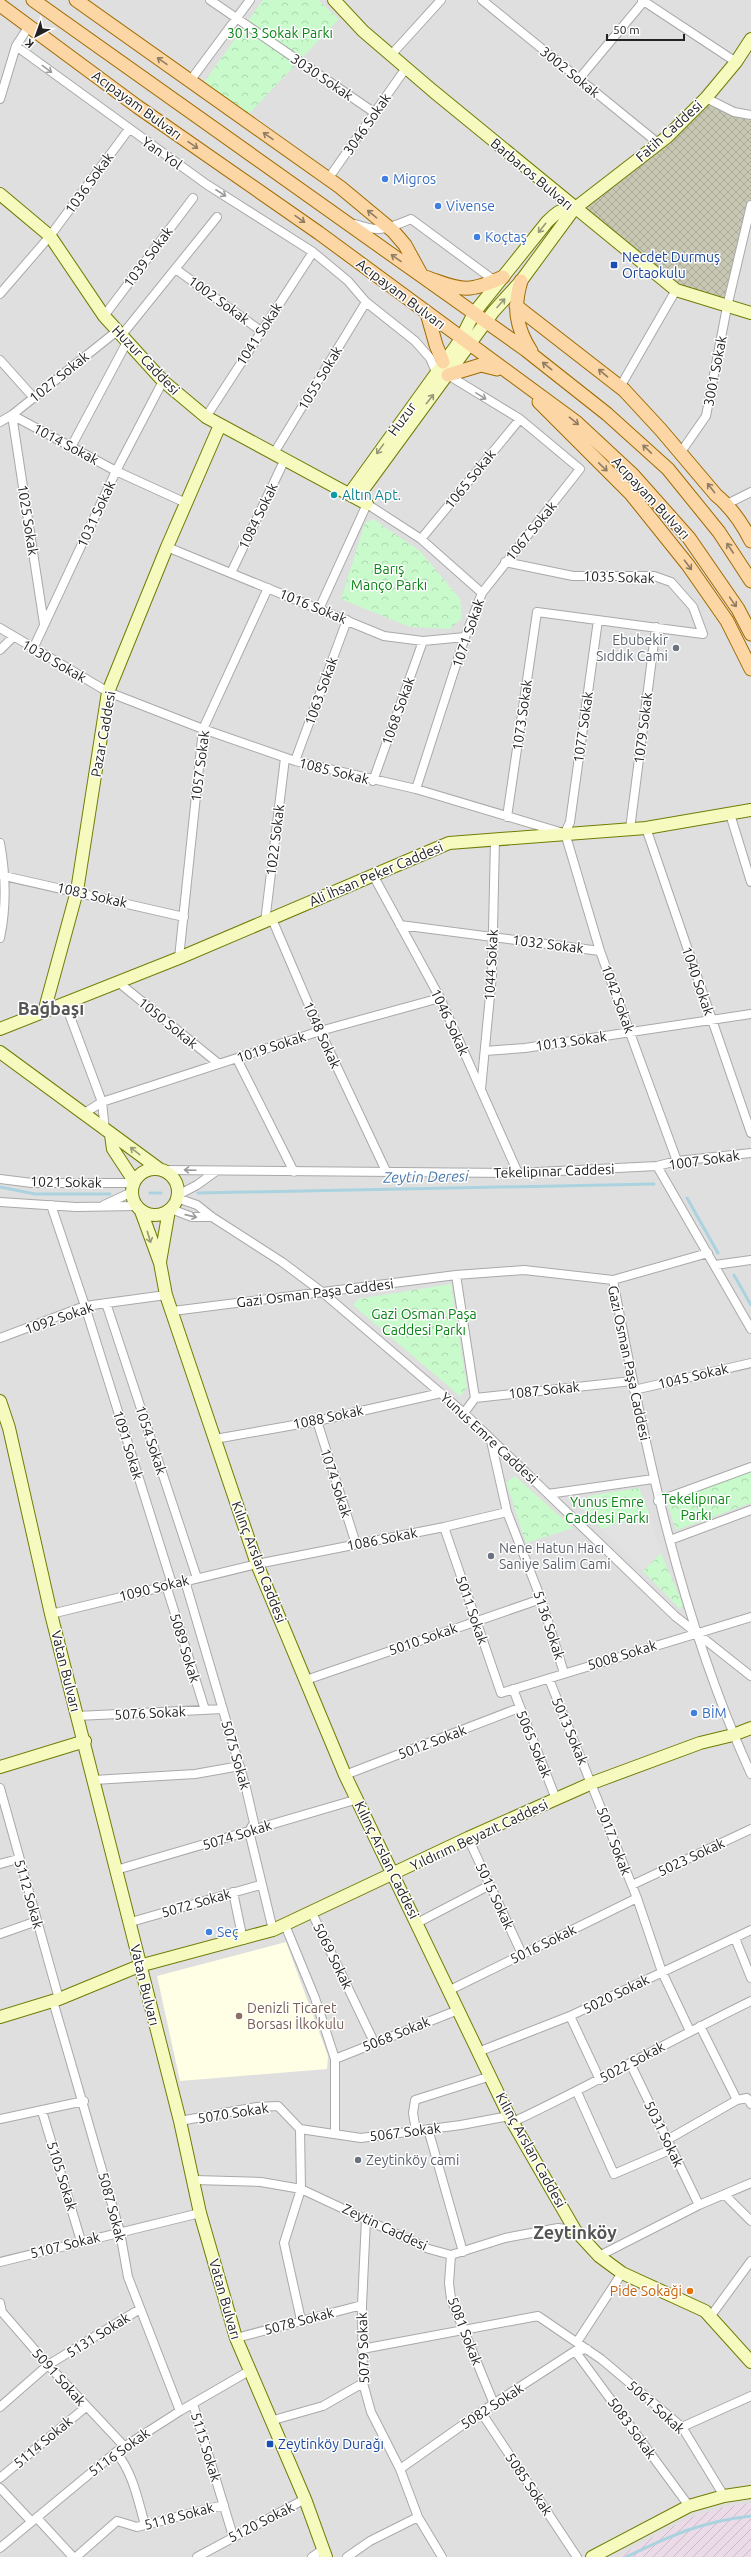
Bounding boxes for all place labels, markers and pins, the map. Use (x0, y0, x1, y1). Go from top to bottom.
place label: Migros (393, 171, 436, 187)
marker: Migros (380, 174, 390, 184)
place label: Vivense (446, 198, 495, 214)
marker: Vivense (433, 201, 443, 211)
place label: Koçtaş (485, 229, 527, 245)
marker: Koçtaş (472, 232, 482, 242)
place label: Necdet Durmuş Ortaokulu (622, 249, 720, 281)
marker: Necdet Durmuş Ortaokulu (609, 260, 619, 270)
place label: Altın Apt. (342, 487, 401, 503)
marker: Altın Apt. (329, 490, 339, 500)
place label: Ebubekir Sıddık Cami (596, 632, 669, 664)
marker: Ebubekir Sıddık Cami (671, 643, 681, 653)
place label: Nene Hatun Hacı Saniye Salim Cami (499, 1540, 611, 1572)
marker: Nene Hatun Hacı Saniye Salim Cami (486, 1551, 496, 1561)
place label: BİM (702, 1705, 727, 1721)
marker: BİM (689, 1708, 699, 1718)
place label: Seç (217, 1924, 239, 1940)
marker: Seç (204, 1927, 214, 1937)
place label: Denizli Ticaret Borsası İlkokulu (247, 2000, 344, 2032)
marker: Denizli Ticaret Borsası İlkokulu (234, 2011, 244, 2021)
place label: Zeytinköy cami (366, 2152, 459, 2168)
marker: Zeytinköy cami (353, 2155, 363, 2165)
place label: Pide Sokaği (610, 2283, 682, 2299)
marker: Pide Sokaği (685, 2286, 695, 2296)
place label: Zeytinköy Durağı (278, 2436, 384, 2452)
marker: Zeytinköy Durağı (265, 2439, 275, 2449)

